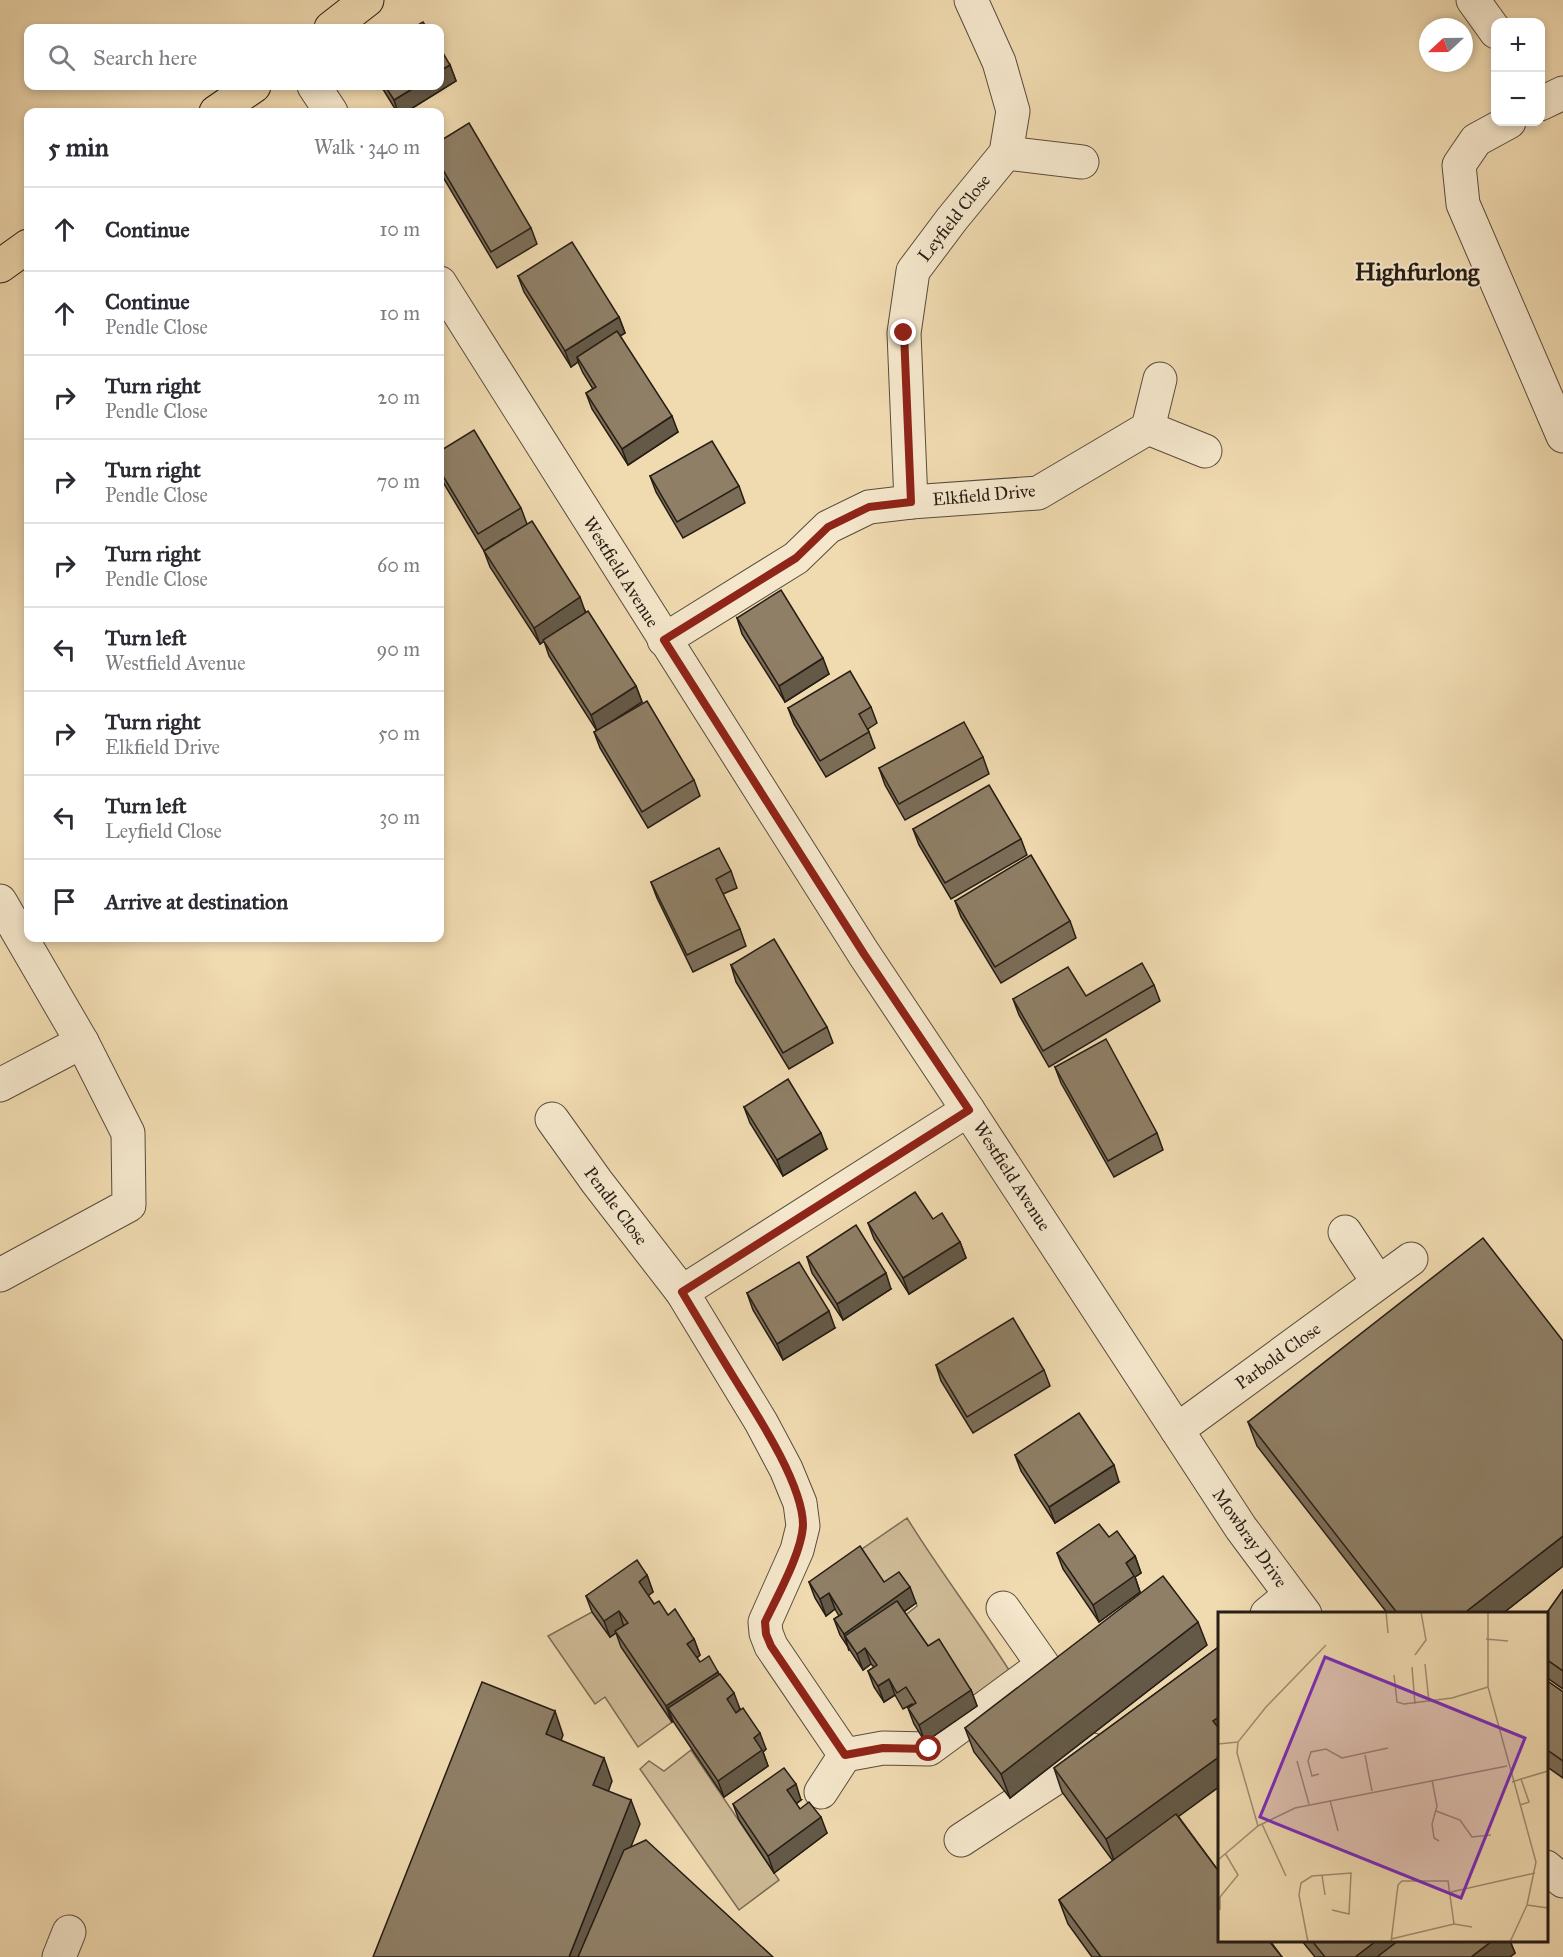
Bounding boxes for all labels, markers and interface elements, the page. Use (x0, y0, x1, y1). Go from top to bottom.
north arrow (1419, 18, 1473, 72)
map controls (1491, 18, 1545, 126)
button: + (1491, 18, 1545, 72)
search box (24, 24, 444, 90)
icon: search (45, 41, 78, 74)
text: Search here (93, 44, 197, 71)
button: − (1491, 72, 1545, 126)
text: 5 min (48, 131, 109, 163)
text: Walk · 340 m (314, 135, 420, 159)
street label: Leyfield Close (913, 170, 995, 266)
icon: ahead (48, 213, 81, 246)
text: Continue (105, 216, 190, 243)
text: 10 m (379, 217, 420, 241)
district label: Highfurlong (1355, 257, 1480, 287)
text: Continue (105, 288, 190, 315)
icon: ahead (48, 297, 81, 330)
text: 10 m (379, 301, 420, 325)
text: Pendle Close (105, 315, 208, 339)
route end (890, 319, 916, 345)
text: Turn right (105, 372, 201, 399)
icon: right (48, 381, 81, 414)
text: 20 m (377, 385, 420, 409)
text: Pendle Close (105, 399, 208, 423)
text: Turn right (105, 456, 201, 483)
icon: right (48, 465, 81, 498)
text: 70 m (377, 469, 420, 493)
street label: Elkfield Drive (932, 480, 1036, 510)
text: Pendle Close (105, 483, 208, 507)
street label: Westfield Avenue (578, 513, 664, 631)
text: Turn right (105, 540, 201, 567)
icon: right (48, 549, 81, 582)
text: 60 m (377, 553, 420, 577)
text: Pendle Close (105, 567, 208, 591)
text: Turn left (105, 624, 187, 651)
icon: left (48, 633, 81, 666)
text: 90 m (377, 637, 420, 661)
text: Westfield Avenue (105, 651, 246, 675)
text: Turn right (105, 708, 201, 735)
icon: right (48, 717, 81, 750)
text: 50 m (378, 721, 420, 745)
text: Elkfield Drive (105, 735, 220, 759)
text: Turn left (105, 792, 187, 819)
icon: left (48, 801, 81, 834)
text: 30 m (379, 805, 420, 829)
text: Leyfield Close (105, 819, 222, 843)
icon: arrive (48, 885, 81, 918)
text: Arrive at destination (105, 888, 288, 915)
street label: Westfield Avenue (968, 1117, 1056, 1235)
street label: Pendle Close (579, 1162, 653, 1250)
street label: Parbold Close (1231, 1318, 1325, 1394)
street label: Mowbray Drive (1208, 1484, 1292, 1592)
inset map (1218, 1612, 1548, 1942)
route start (915, 1735, 941, 1761)

